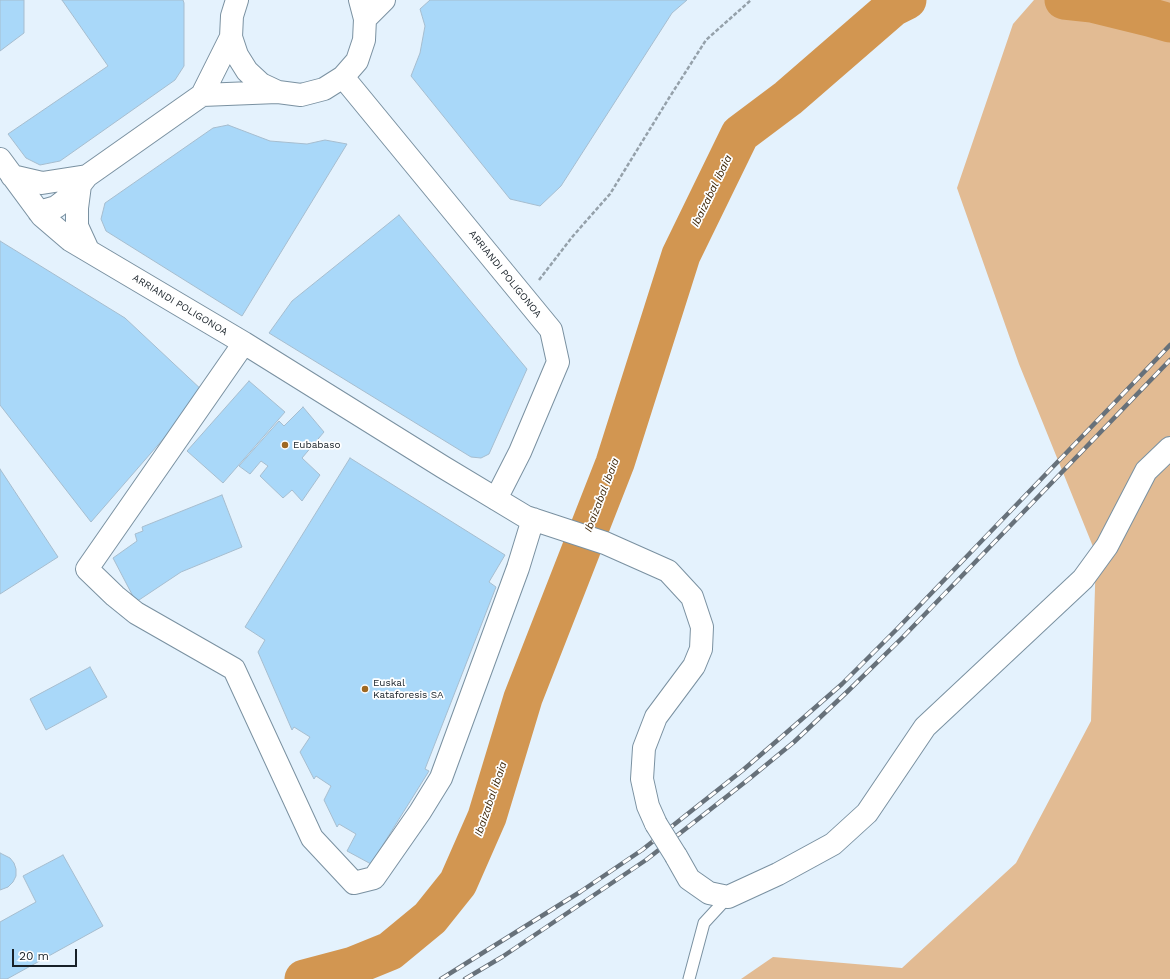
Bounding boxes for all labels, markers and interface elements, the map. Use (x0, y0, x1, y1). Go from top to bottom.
water label: Ibaizabal ibaia (689, 153, 735, 229)
street label: ARRIANDI POLIGONOA (466, 228, 544, 320)
street label: ARRIANDI POLIGONOA (130, 272, 230, 338)
place label: Eubabaso (293, 439, 341, 451)
marker: Eubabaso (280, 440, 290, 450)
water label: Ibaizabal ibaia (582, 456, 622, 534)
place label: Euskal Kataforesis SA (373, 677, 444, 700)
marker: Euskal Kataforesis SA (360, 684, 370, 694)
water label: Ibaizabal ibaia (472, 760, 510, 838)
scale bar (14, 941, 79, 967)
text: 20 m (19, 949, 49, 963)

